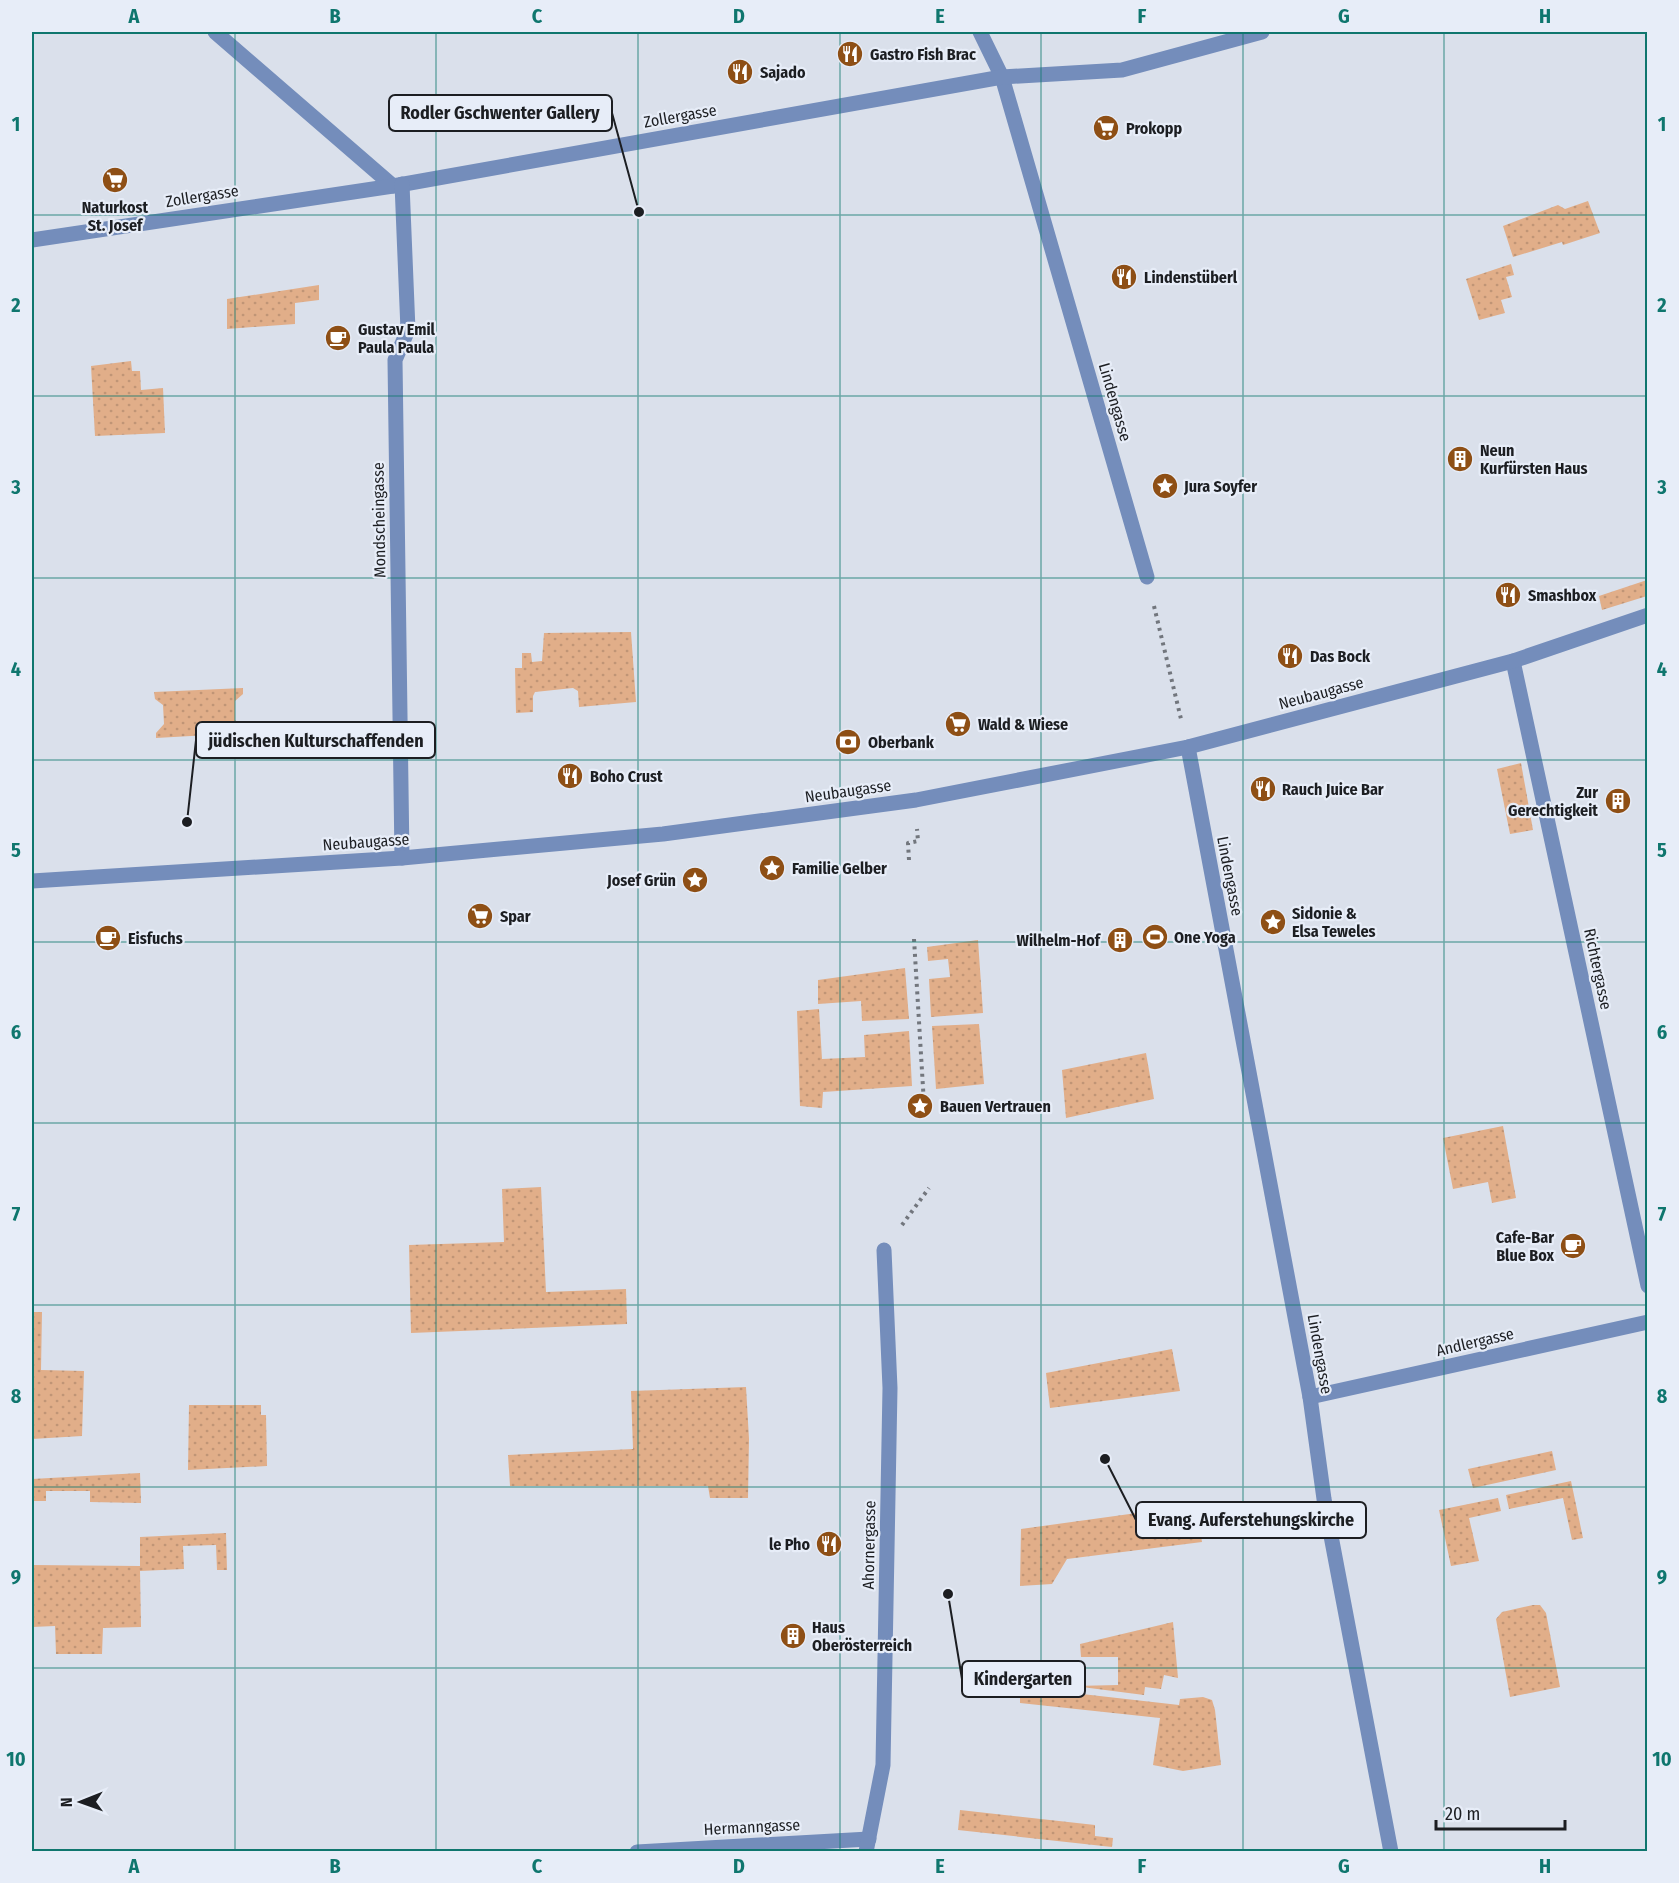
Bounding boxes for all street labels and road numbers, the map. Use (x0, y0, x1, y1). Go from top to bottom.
street label: Zollergasse (642, 100, 718, 132)
street label: Zollergasse (164, 181, 240, 211)
street label: Lindengasse (1095, 361, 1135, 444)
street label: Mondscheingasse (368, 462, 390, 578)
street label: Neubaugasse (1277, 673, 1366, 713)
street label: Neubaugasse (804, 776, 892, 806)
street label: Neubaugasse (322, 829, 410, 855)
street label: Lindengasse (1213, 835, 1247, 918)
street label: Richtergasse (1580, 927, 1616, 1011)
street label: Lindengasse (1304, 1313, 1336, 1396)
street label: Andlergasse (1434, 1324, 1516, 1360)
street label: Ahornergasse (859, 1500, 879, 1590)
street label: Hermanngasse (703, 1815, 801, 1839)

